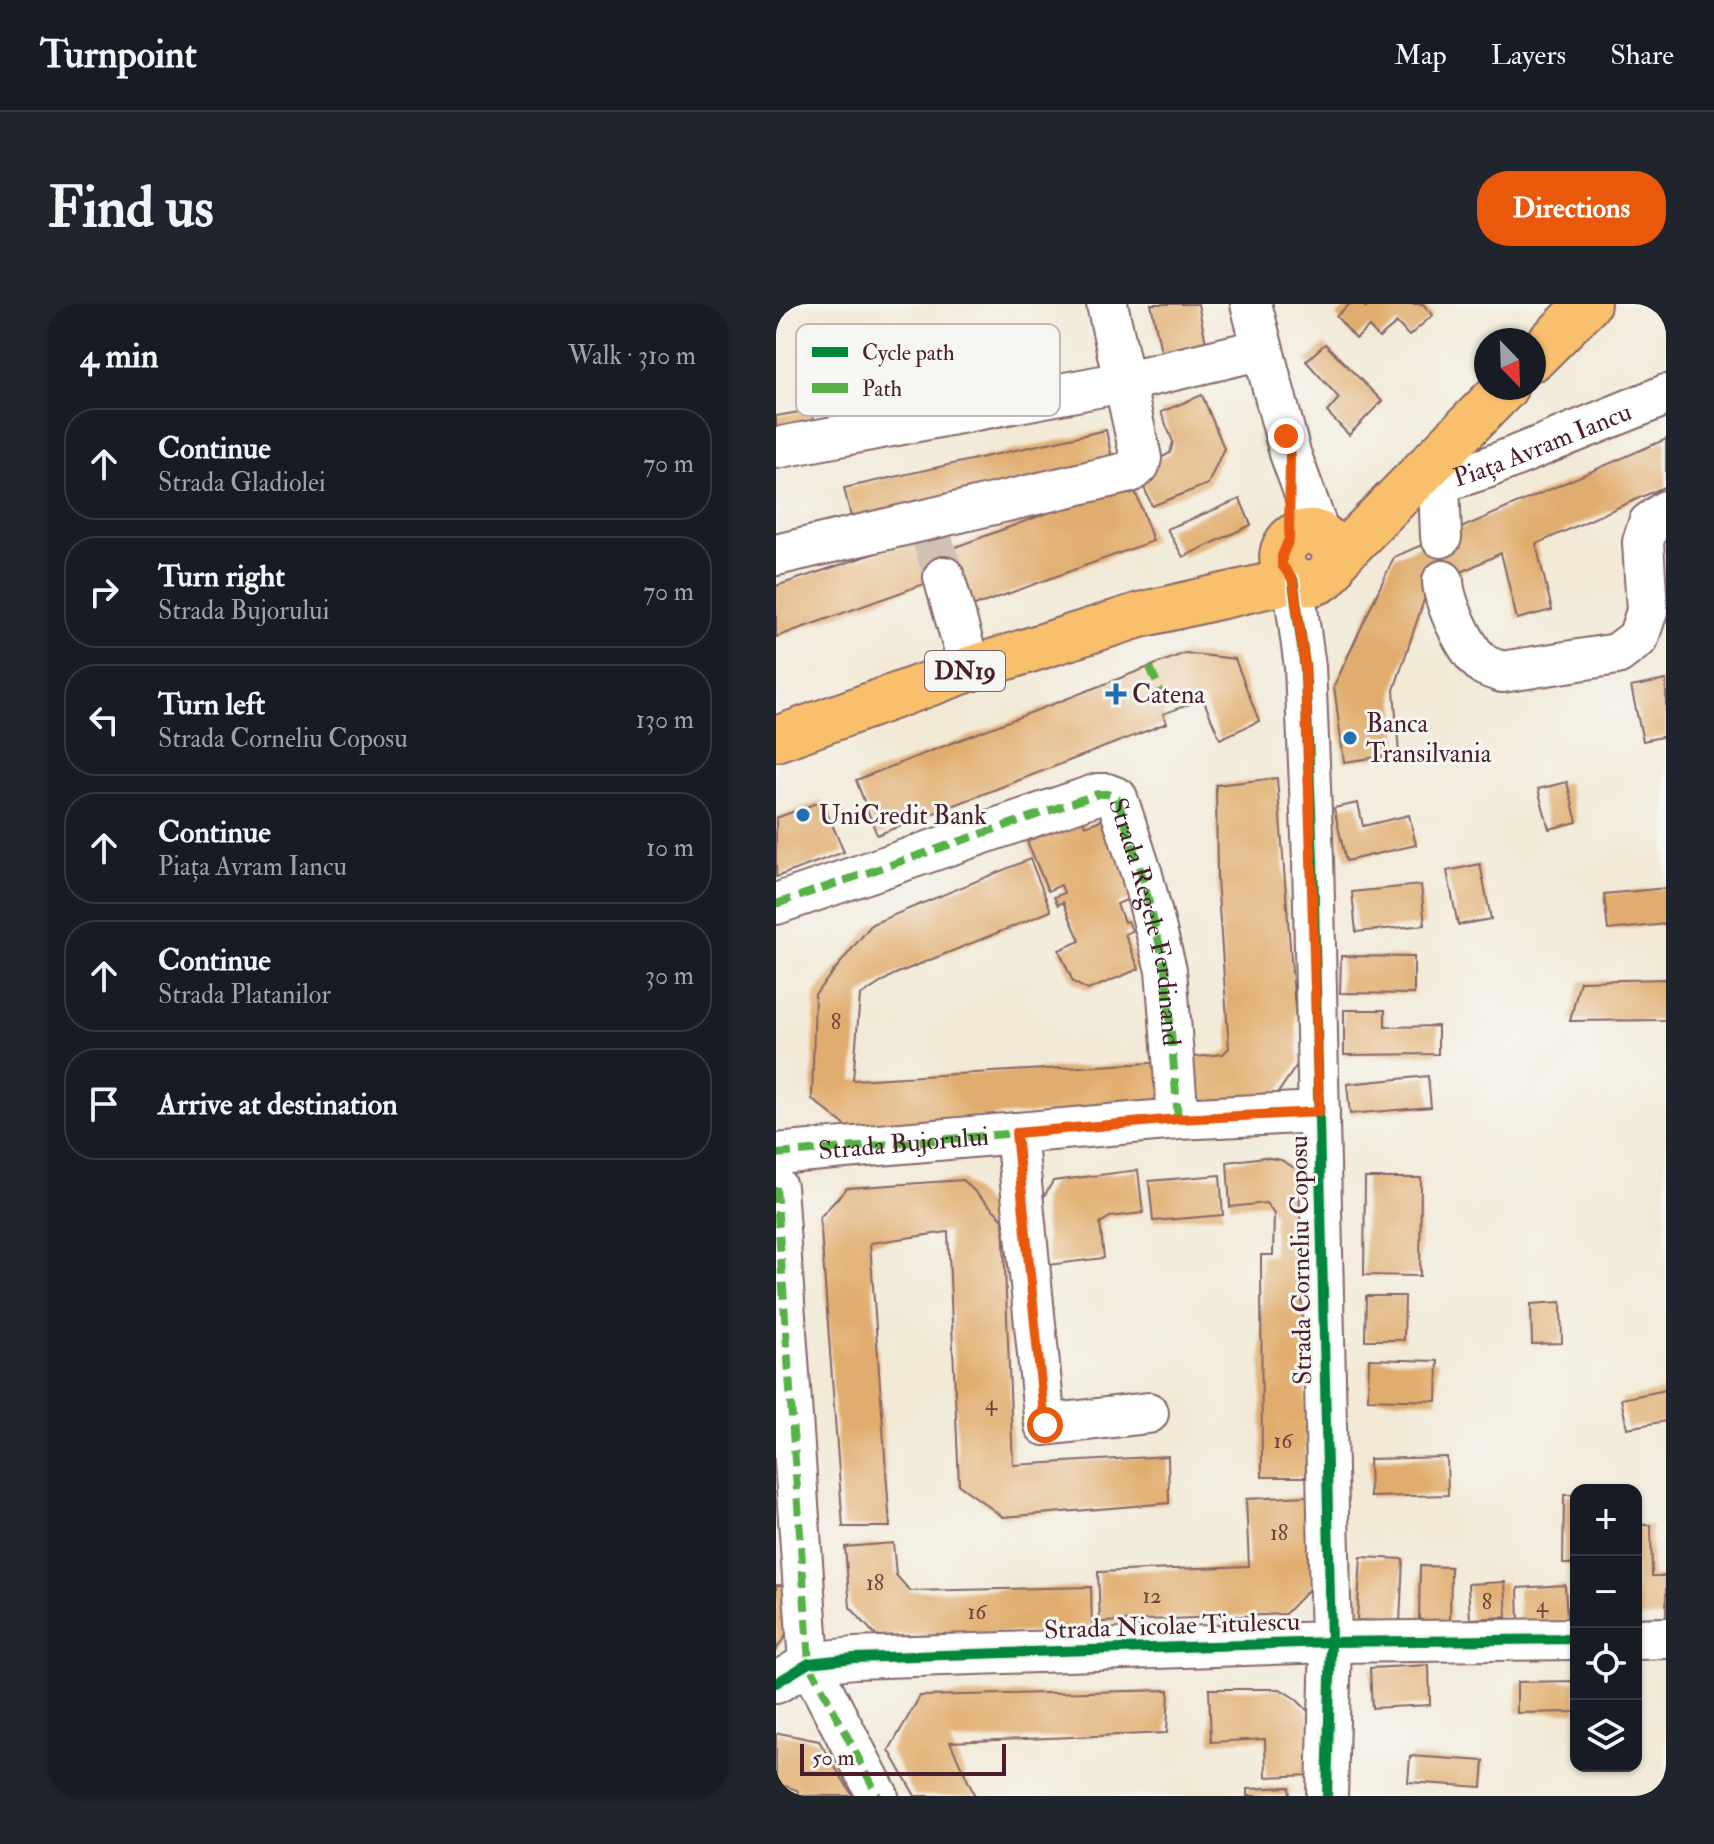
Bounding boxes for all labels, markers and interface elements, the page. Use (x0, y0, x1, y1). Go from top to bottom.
text: Turnpoint (40, 31, 197, 79)
text: Map (1394, 38, 1447, 73)
text: Layers (1491, 38, 1566, 73)
text: Share (1610, 38, 1674, 73)
button: Directions (1477, 171, 1666, 246)
text: Find us (48, 173, 214, 244)
legend (796, 324, 1060, 416)
north arrow (1474, 328, 1546, 400)
text: 4 min (80, 335, 158, 378)
text: Cycle path (862, 339, 955, 368)
text: Walk · 310 m (568, 340, 696, 372)
text: Path (862, 375, 903, 403)
street label: Piața Avram Iancu (1449, 396, 1636, 494)
route end (1268, 418, 1304, 454)
text: Continue (158, 430, 271, 467)
icon: ahead (82, 442, 126, 486)
text: 70 m (643, 448, 694, 480)
text: Strada Gladiolei (158, 467, 326, 499)
text: Turn right (158, 558, 285, 595)
icon: right (82, 570, 126, 614)
text: 70 m (643, 576, 694, 608)
text: Strada Bujorului (158, 595, 329, 627)
road number: DN19 (925, 651, 1005, 691)
place label: Catena (1132, 679, 1205, 711)
marker: Catena (1107, 685, 1125, 703)
text: Turn left (158, 686, 265, 723)
icon: left (82, 698, 126, 742)
text: 130 m (636, 704, 694, 736)
place label: Banca Transilvania (1366, 708, 1492, 770)
text: Strada Corneliu Coposu (158, 723, 408, 755)
marker: Banca Transilvania (1341, 729, 1359, 747)
street label: Strada Regele Ferdinand (1101, 794, 1187, 1047)
place label: UniCredit Bank (819, 800, 987, 832)
marker: UniCredit Bank (794, 806, 812, 824)
text: Continue (158, 814, 271, 851)
icon: ahead (82, 826, 126, 870)
text: 10 m (646, 832, 694, 864)
text: Piața Avram Iancu (158, 851, 347, 883)
text: Continue (158, 942, 271, 979)
icon: ahead (82, 954, 126, 998)
text: 30 m (645, 960, 694, 992)
text: Strada Platanilor (158, 979, 331, 1011)
house number: 8 (831, 1008, 841, 1036)
icon: arrive (82, 1082, 126, 1126)
text: Arrive at destination (158, 1086, 398, 1123)
street label: Strada Bujorului (817, 1121, 990, 1167)
street label: Strada Corneliu Coposu (1283, 1135, 1320, 1385)
house number: 4 (985, 1389, 998, 1417)
route start (1027, 1407, 1063, 1443)
house number: 16 (1274, 1427, 1294, 1455)
map controls (1570, 1484, 1642, 1772)
button: + (1570, 1484, 1642, 1556)
house number: 18 (1270, 1519, 1288, 1547)
button: − (1570, 1556, 1642, 1628)
house number: 18 (866, 1569, 884, 1597)
house number: 12 (1142, 1582, 1162, 1610)
house number: 8 (1482, 1588, 1492, 1616)
house number: 4 (1536, 1591, 1549, 1619)
house number: 16 (968, 1598, 988, 1626)
street label: Strada Nicolae Titulescu (1043, 1606, 1301, 1646)
button: locate (1570, 1628, 1642, 1700)
button: layers (1570, 1700, 1642, 1772)
scale bar (800, 1740, 1006, 1776)
text: 50 m (812, 1744, 854, 1772)

